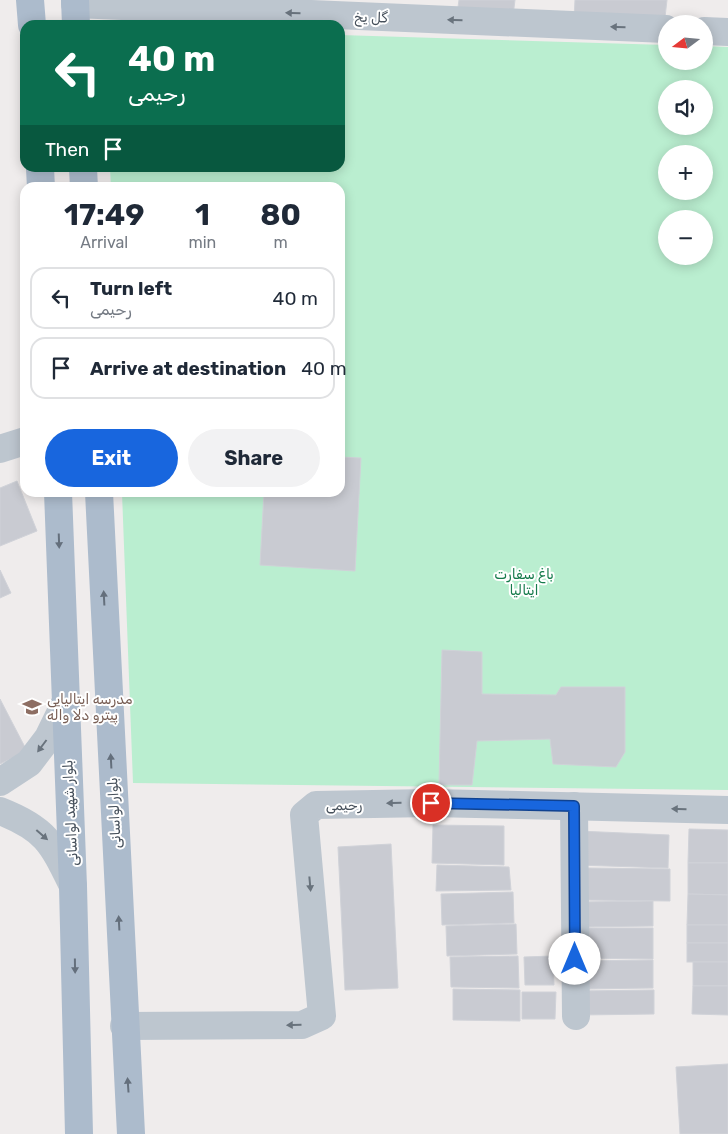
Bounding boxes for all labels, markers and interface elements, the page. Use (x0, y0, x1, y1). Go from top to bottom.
street label: گل یخ (354, 8, 389, 29)
one-way arrow (285, 9, 301, 17)
north arrow (658, 15, 712, 70)
map controls (658, 15, 713, 265)
one-way arrow (447, 16, 463, 24)
one-way arrow (609, 23, 625, 31)
text: 40 m (128, 38, 215, 80)
icon: left (45, 40, 110, 105)
text: رحیمی (128, 80, 185, 107)
button: sound (658, 80, 713, 135)
icon: arrive (99, 135, 127, 163)
text: Then (45, 138, 89, 161)
button: + (658, 145, 713, 200)
text: 17:49 (64, 197, 144, 233)
text: 1 (195, 197, 210, 233)
text: 80 (260, 197, 301, 233)
button: − (658, 210, 713, 265)
text: Arrival (80, 233, 128, 252)
text: min (188, 233, 216, 252)
text: m (274, 233, 288, 252)
text: Turn left (90, 277, 172, 300)
icon: left (47, 284, 75, 312)
text: 40 m (273, 287, 318, 310)
text: رحیمی (90, 300, 132, 319)
icon: arrive (47, 354, 75, 382)
text: Arrive at destination (90, 357, 286, 380)
text: 40 m (301, 357, 347, 380)
button: Exit (45, 429, 178, 487)
button: Share (188, 429, 320, 487)
one-way arrow (56, 533, 64, 549)
park label: باغ سفارت ایتالیا (494, 566, 554, 599)
one-way arrow (99, 590, 107, 606)
place label: مدرسه ایتالیایی پیترو دلا واله (47, 691, 133, 725)
school or university icon: مدرسه ایتالیایی پیترو دلا واله (21, 696, 43, 718)
one-way arrow (37, 739, 48, 752)
one-way arrow (107, 753, 115, 769)
street label: بلوار شهید لواسانی (59, 760, 82, 866)
street label: بلوار لواسانی (104, 777, 125, 849)
pin (410, 782, 452, 824)
icon: arrive (417, 789, 445, 817)
street label: رحیمی (326, 797, 362, 814)
one-way arrow (386, 800, 402, 808)
one-way arrow (671, 804, 687, 812)
one-way arrow (36, 829, 48, 841)
one-way arrow (307, 876, 315, 892)
one-way arrow (114, 915, 122, 931)
position arrow (548, 932, 600, 984)
one-way arrow (71, 958, 79, 974)
one-way arrow (286, 1021, 302, 1029)
one-way arrow (123, 1077, 131, 1093)

